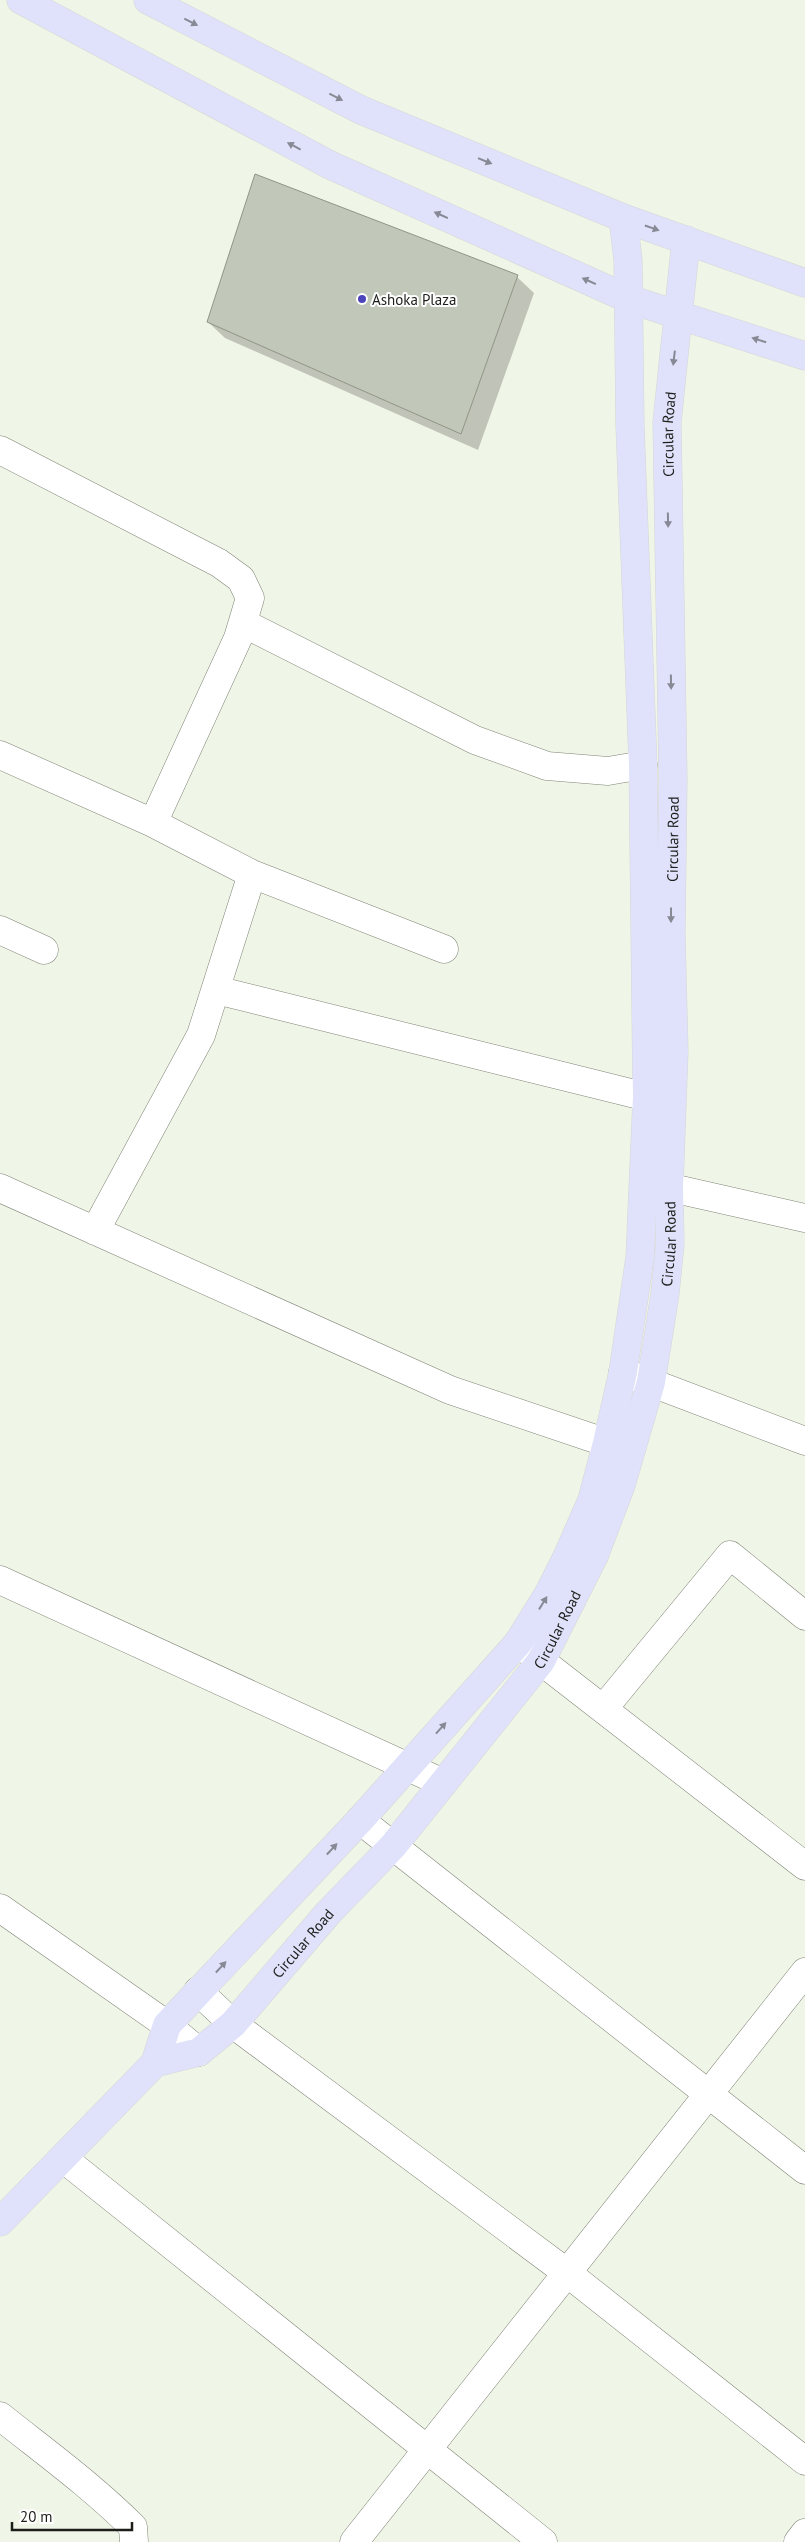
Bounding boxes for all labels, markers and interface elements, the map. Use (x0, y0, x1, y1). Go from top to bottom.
one-way arrow (184, 18, 198, 26)
one-way arrow (328, 93, 343, 101)
one-way arrow (287, 141, 300, 150)
one-way arrow (478, 157, 493, 165)
one-way arrow (434, 210, 448, 218)
one-way arrow (645, 224, 660, 232)
one-way arrow (582, 277, 596, 285)
place label: Ashoka Plaza (372, 290, 456, 309)
marker: Ashoka Plaza (356, 293, 368, 305)
one-way arrow (751, 336, 766, 344)
one-way arrow (670, 350, 678, 366)
street label: Circular Road (657, 391, 680, 477)
one-way arrow (664, 512, 672, 528)
one-way arrow (667, 675, 675, 691)
street label: Circular Road (662, 796, 682, 882)
one-way arrow (667, 907, 675, 923)
street label: Circular Road (656, 1201, 680, 1287)
street label: Circular Road (529, 1587, 585, 1673)
one-way arrow (539, 1596, 548, 1609)
one-way arrow (435, 1723, 447, 1735)
one-way arrow (326, 1843, 338, 1855)
street label: Circular Road (267, 1904, 337, 1982)
one-way arrow (215, 1961, 227, 1973)
scale bar (12, 2500, 132, 2532)
text: 20 m (20, 2507, 53, 2526)

